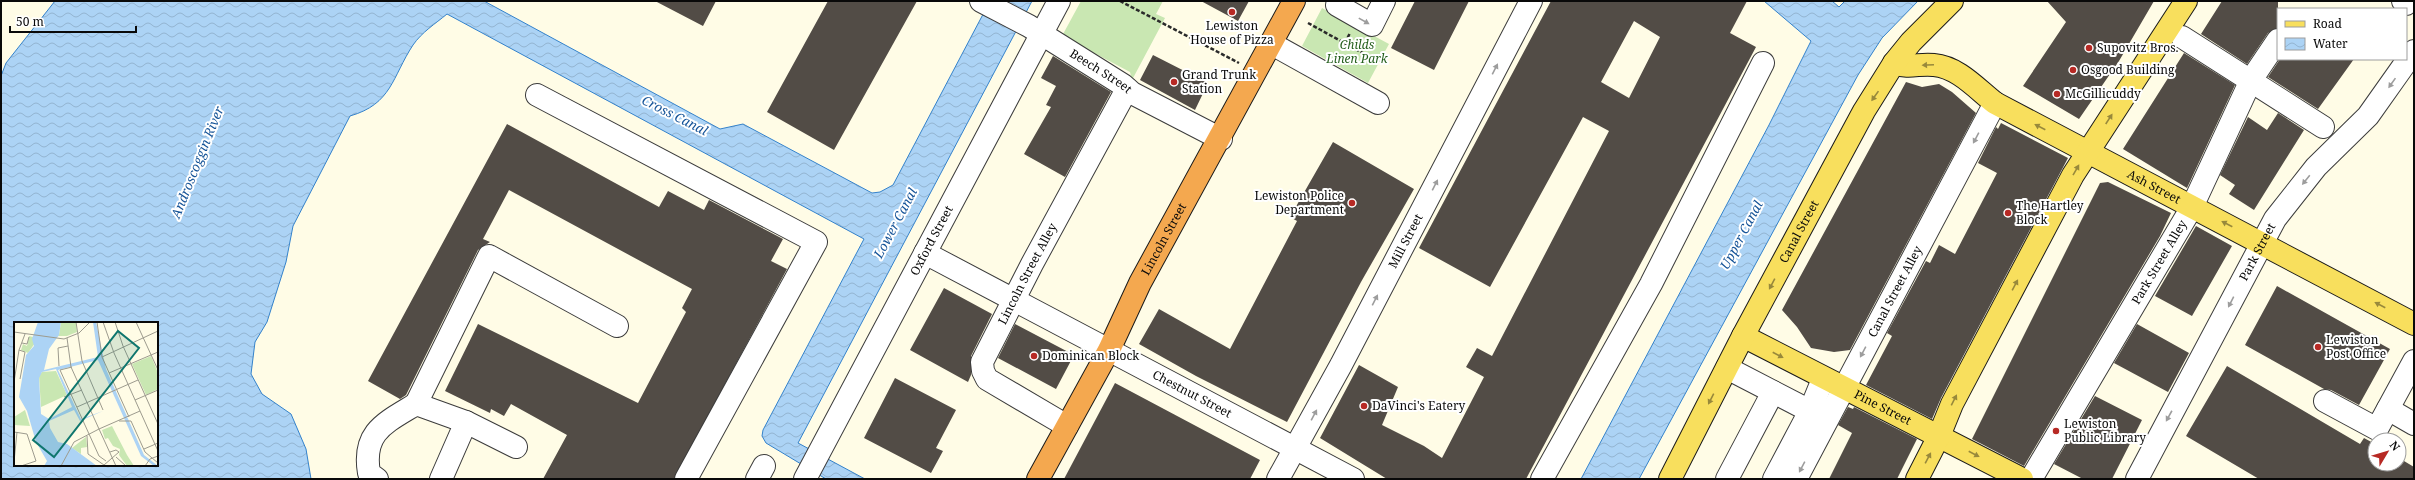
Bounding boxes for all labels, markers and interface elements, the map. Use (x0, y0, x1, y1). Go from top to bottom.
marker: Lewiston House of Pizza (1227, 7, 1237, 17)
scale bar (10, 8, 136, 34)
legend (2277, 8, 2407, 60)
text: 50 m (16, 13, 44, 30)
text: Road (2313, 15, 2343, 32)
place label: Lewiston House of Pizza (1190, 17, 1274, 48)
one-way arrow (1358, 17, 1370, 24)
text: Water (2313, 35, 2348, 52)
park label: Childs Linen Park (1325, 36, 1389, 67)
place label: Supovitz Bros. (2097, 39, 2179, 56)
marker: Supovitz Bros. (2084, 43, 2094, 53)
street label: Beech Street (1067, 45, 1136, 97)
place label: Osgood Building (2081, 61, 2175, 78)
one-way arrow (1922, 62, 1934, 69)
one-way arrow (1492, 63, 1498, 75)
marker: Osgood Building (2068, 65, 2078, 75)
place label: Grand Trunk Station (1182, 66, 1257, 97)
marker: Grand Trunk Station (1169, 77, 1179, 87)
one-way arrow (2388, 78, 2396, 88)
place label: McGillicuddy (2065, 85, 2141, 102)
marker: McGillicuddy (2052, 89, 2062, 99)
water label: Cross Canal (639, 91, 711, 139)
one-way arrow (1871, 91, 1878, 102)
water label: Androscoggin River (166, 103, 228, 222)
one-way arrow (2105, 113, 2112, 125)
one-way arrow (2034, 124, 2046, 130)
one-way arrow (1973, 132, 1980, 144)
one-way arrow (2072, 164, 2079, 176)
street label: Ash Street (2124, 165, 2184, 207)
one-way arrow (2302, 174, 2310, 185)
one-way arrow (1432, 179, 1438, 190)
water label: Lower Canal (869, 185, 921, 262)
place label: Lewiston Police Department (1254, 187, 1344, 218)
water label: Upper Canal (1715, 197, 1767, 272)
street label: Canal Street (1775, 197, 1822, 266)
place label: The Hartley Block (2016, 197, 2084, 228)
marker: Lewiston Police Department (1347, 198, 1357, 208)
street label: Lincoln Street (1137, 200, 1190, 278)
street label: Oxford Street (906, 202, 957, 278)
marker: The Hartley Block (2003, 208, 2013, 218)
street label: Mill Street (1384, 211, 1426, 271)
street label: Park Street Alley (2127, 216, 2191, 307)
street label: Lincoln Street Alley (994, 220, 1061, 327)
street label: Park Street (2235, 220, 2279, 284)
one-way arrow (2221, 221, 2233, 228)
street label: Canal Street Alley (1864, 242, 1926, 340)
one-way arrow (1768, 278, 1775, 290)
one-way arrow (2012, 280, 2019, 291)
one-way arrow (1372, 294, 1378, 306)
one-way arrow (2228, 296, 2234, 308)
one-way arrow (2374, 302, 2385, 309)
inset map (14, 322, 158, 466)
place label: Lewiston Post Office (2326, 331, 2386, 362)
marker: Lewiston Post Office (2313, 342, 2323, 352)
one-way arrow (1860, 346, 1866, 358)
place label: Dominican Block (1042, 347, 1140, 364)
marker: Dominican Block (1029, 351, 1039, 361)
one-way arrow (1772, 351, 1784, 358)
street label: Chestnut Street (1150, 366, 1235, 421)
street label: Pine Street (1852, 385, 1914, 429)
one-way arrow (1708, 393, 1714, 405)
one-way arrow (1951, 394, 1957, 406)
place label: DaVinci's Eatery (1372, 397, 1466, 414)
marker: DaVinci's Eatery (1359, 401, 1369, 411)
one-way arrow (1311, 409, 1318, 421)
one-way arrow (2166, 410, 2173, 422)
place label: Lewiston Public Library (2064, 415, 2146, 446)
marker: Lewiston Public Library (2051, 426, 2061, 436)
north arrow (2367, 432, 2407, 472)
text: N (2387, 438, 2404, 454)
one-way arrow (1968, 451, 1980, 457)
one-way arrow (1925, 452, 1931, 463)
one-way arrow (1799, 461, 1806, 472)

